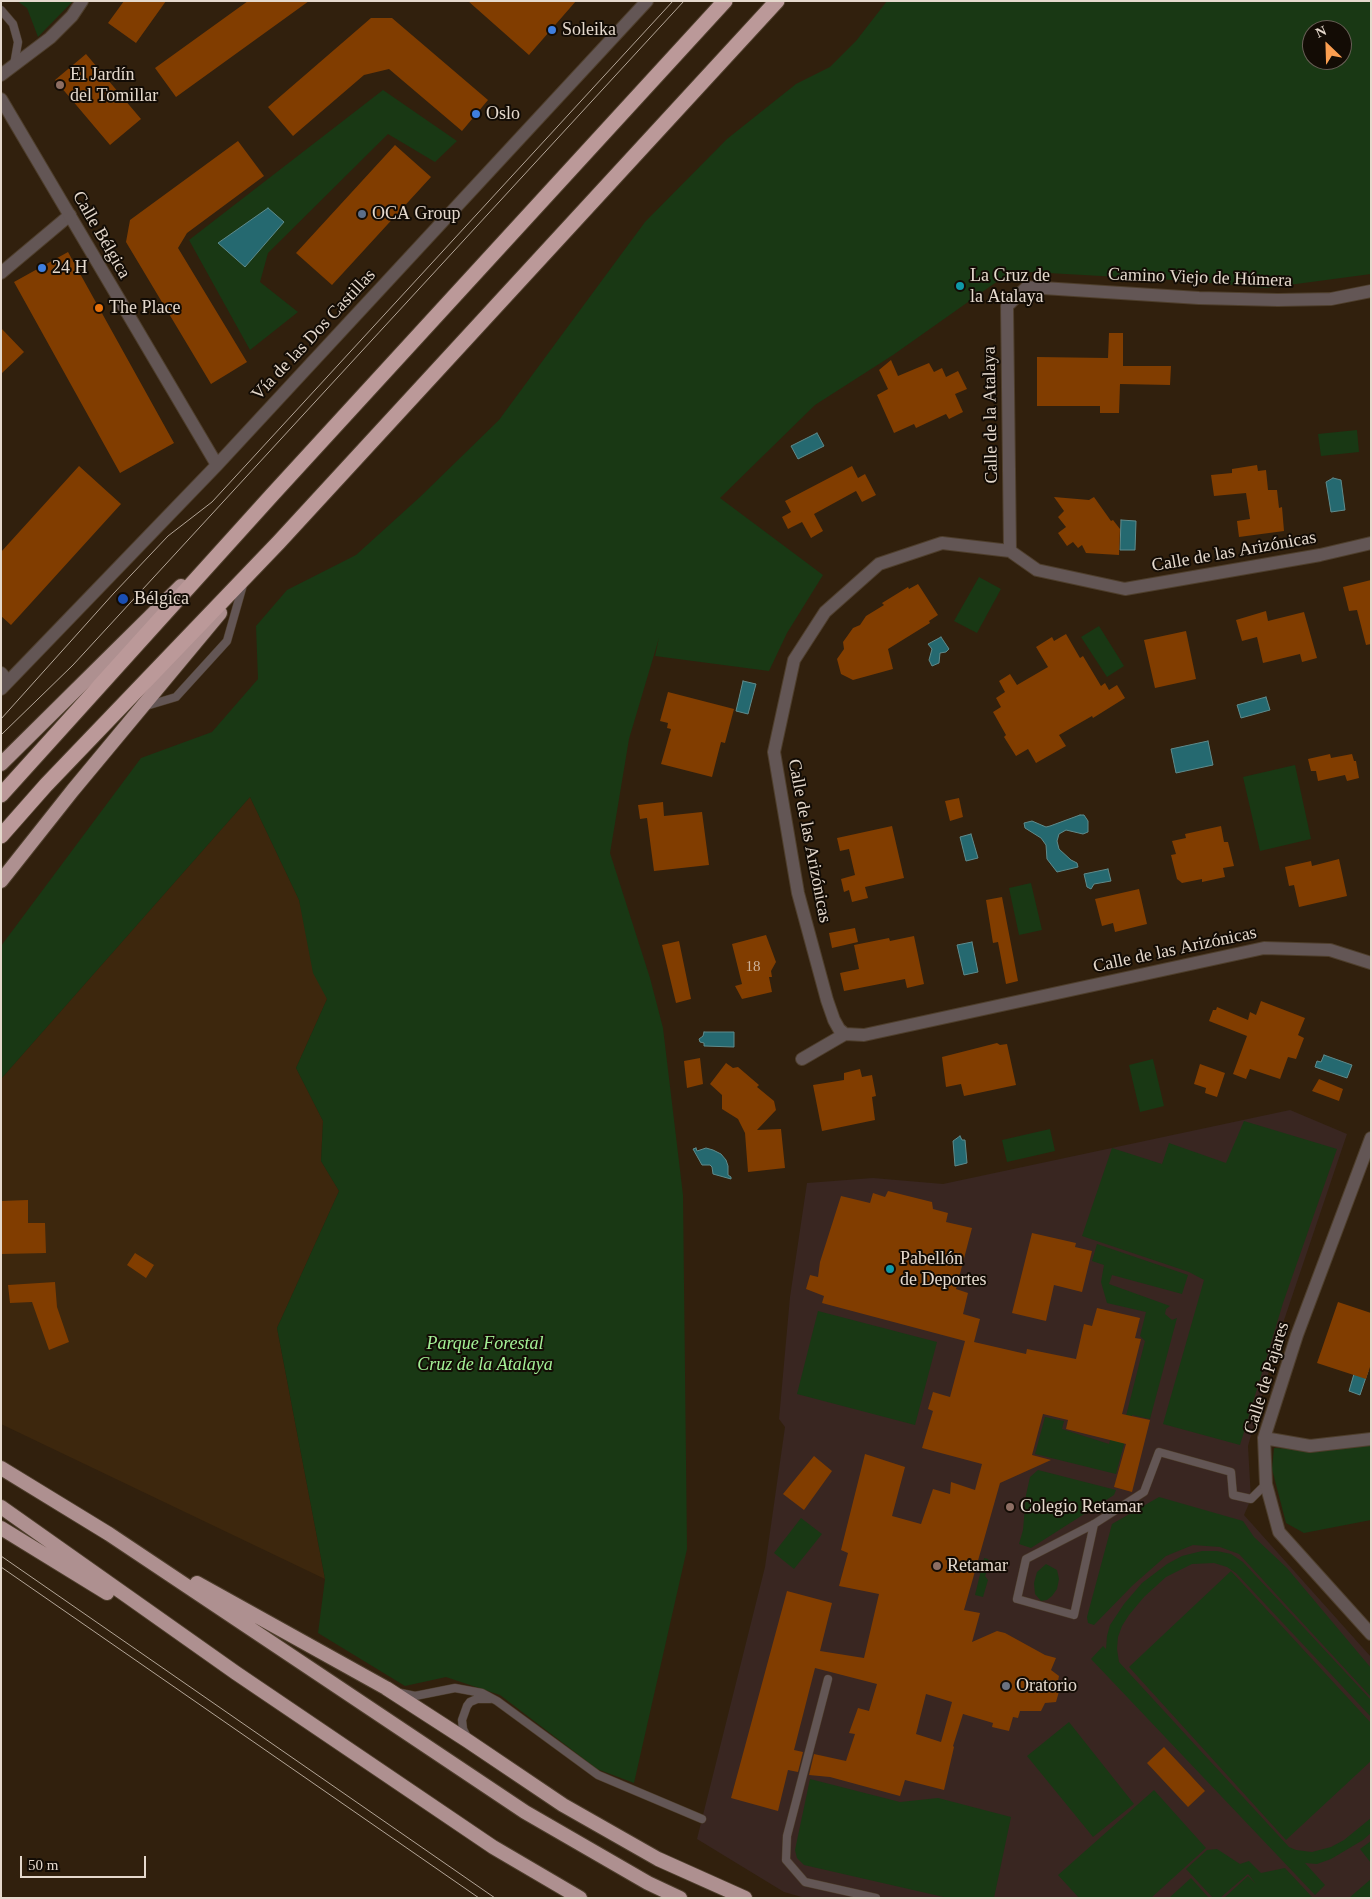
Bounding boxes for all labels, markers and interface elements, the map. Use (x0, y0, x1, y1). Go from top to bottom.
place label: Soleika (562, 19, 616, 41)
north arrow (1302, 20, 1352, 70)
text: N (1313, 23, 1329, 41)
marker: Soleika (546, 24, 558, 36)
place label: El Jardín del Tomillar (70, 64, 158, 106)
marker: El Jardín del Tomillar (54, 79, 66, 91)
place label: Oslo (486, 103, 520, 125)
marker: Oslo (470, 108, 482, 120)
street label: Calle Bélgica (67, 187, 135, 283)
place label: OCA Group (372, 203, 460, 225)
marker: OCA Group (356, 208, 368, 220)
place label: 24 H (52, 257, 87, 279)
marker: 24 H (36, 262, 48, 274)
street label: Camino Viejo de Húmera (1107, 264, 1293, 292)
street label: Vía de las Dos Castillas (247, 265, 381, 405)
place label: La Cruz de la Atalaya (970, 265, 1050, 308)
marker: La Cruz de la Atalaya (954, 280, 966, 292)
place label: The Place (109, 297, 180, 319)
marker: The Place (93, 302, 105, 314)
street label: Calle de la Atalaya (979, 346, 1003, 484)
street label: Calle de las Arizónicas (1150, 527, 1318, 577)
place label: Bélgica (134, 588, 189, 610)
marker: Bélgica (116, 592, 130, 606)
street label: Calle de las Arizónicas (783, 757, 835, 925)
street label: Calle de las Arizónicas (1091, 922, 1259, 978)
house number: 18 (746, 958, 760, 976)
place label: Pabellón de Deportes (900, 1248, 986, 1290)
marker: Pabellón de Deportes (884, 1263, 896, 1275)
street label: Calle de Pajares (1240, 1319, 1294, 1437)
park label: Parque Forestal Cruz de la Atalaya (417, 1333, 553, 1376)
place label: Colegio Retamar (1020, 1496, 1142, 1518)
marker: Colegio Retamar (1004, 1501, 1016, 1513)
place label: Retamar (947, 1555, 1008, 1577)
marker: Retamar (931, 1560, 943, 1572)
place label: Oratorio (1016, 1675, 1077, 1697)
marker: Oratorio (1000, 1680, 1012, 1692)
scale bar (22, 1846, 149, 1878)
text: 50 m (28, 1857, 58, 1873)

